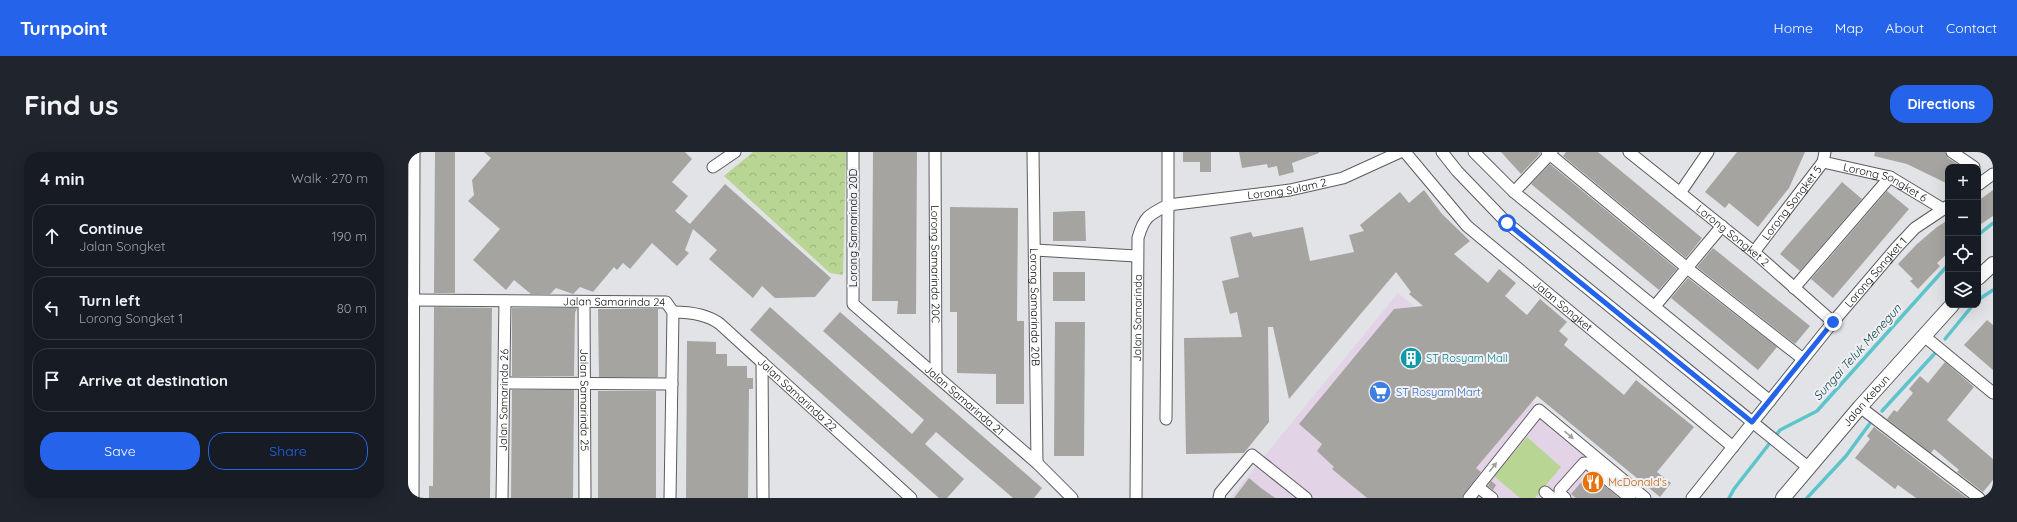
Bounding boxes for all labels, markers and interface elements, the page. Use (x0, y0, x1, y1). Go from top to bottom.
text: Turnpoint (20, 16, 108, 40)
text: Home (1774, 19, 1813, 37)
text: Map (1835, 19, 1863, 37)
text: About (1885, 19, 1924, 37)
text: Contact (1946, 19, 1997, 37)
button: Directions (1890, 85, 1993, 123)
text: Find us (24, 87, 118, 122)
street label: Lorong Songket 6 (1842, 160, 1930, 205)
street label: Lorong Songket 5 (1759, 163, 1825, 243)
map controls (1945, 164, 1981, 308)
button: + (1945, 164, 1981, 200)
text: 4 min (40, 168, 85, 189)
street label: Lorong Samarinda 20D (846, 169, 860, 287)
text: Walk · 270 m (291, 170, 368, 186)
street label: Lorong Sulam 2 (1246, 175, 1328, 202)
button: − (1945, 200, 1981, 236)
street label: Lorong Songket 2 (1693, 201, 1772, 269)
street label: Lorong Samarinda 20C (928, 205, 943, 323)
route start (1498, 214, 1516, 232)
text: Continue (79, 219, 143, 238)
icon: ahead (41, 225, 63, 247)
text: 190 m (332, 228, 367, 244)
street label: Lorong Songket 1 (1842, 234, 1910, 310)
button: locate (1945, 236, 1981, 272)
text: Jalan Songket (79, 238, 165, 254)
street label: Lorong Samarinda 20B (1027, 248, 1043, 366)
button: layers (1945, 272, 1981, 308)
street label: Jalan Samarinda (1130, 274, 1145, 362)
street label: Jalan Songket (1530, 277, 1596, 334)
text: Turn left (79, 291, 141, 310)
street label: Jalan Samarinda 24 (563, 294, 665, 309)
icon: left (41, 297, 63, 319)
text: 80 m (337, 300, 367, 316)
water label: Sungai Teluk Menegun (1810, 300, 1905, 403)
text: Lorong Songket 1 (79, 310, 183, 326)
route end (1824, 313, 1842, 331)
building icon: ST Rosyam Mall (1398, 345, 1424, 371)
street label: Jalan Samarinda 26 (496, 349, 511, 451)
street label: Jalan Samarinda 25 (577, 349, 592, 451)
place label: ST Rosyam Mall (1426, 351, 1508, 365)
street label: Jalan Samarinda 22 (755, 355, 840, 434)
street label: Jalan Samarinda 21 (922, 362, 1007, 438)
icon: arrive (41, 369, 63, 391)
text: Arrive at destination (79, 371, 228, 390)
street label: Jalan Kebun (1840, 372, 1893, 429)
supermarket icon: ST Rosyam Mart (1367, 379, 1393, 405)
place label: ST Rosyam Mart (1396, 385, 1481, 399)
one-way arrow (1564, 431, 1575, 440)
button: Save (40, 432, 200, 470)
button: Share (208, 432, 368, 470)
one-way arrow (1489, 462, 1498, 473)
restaurant icon: McDonald's (1580, 469, 1606, 495)
place label: McDonald's (1608, 475, 1667, 489)

